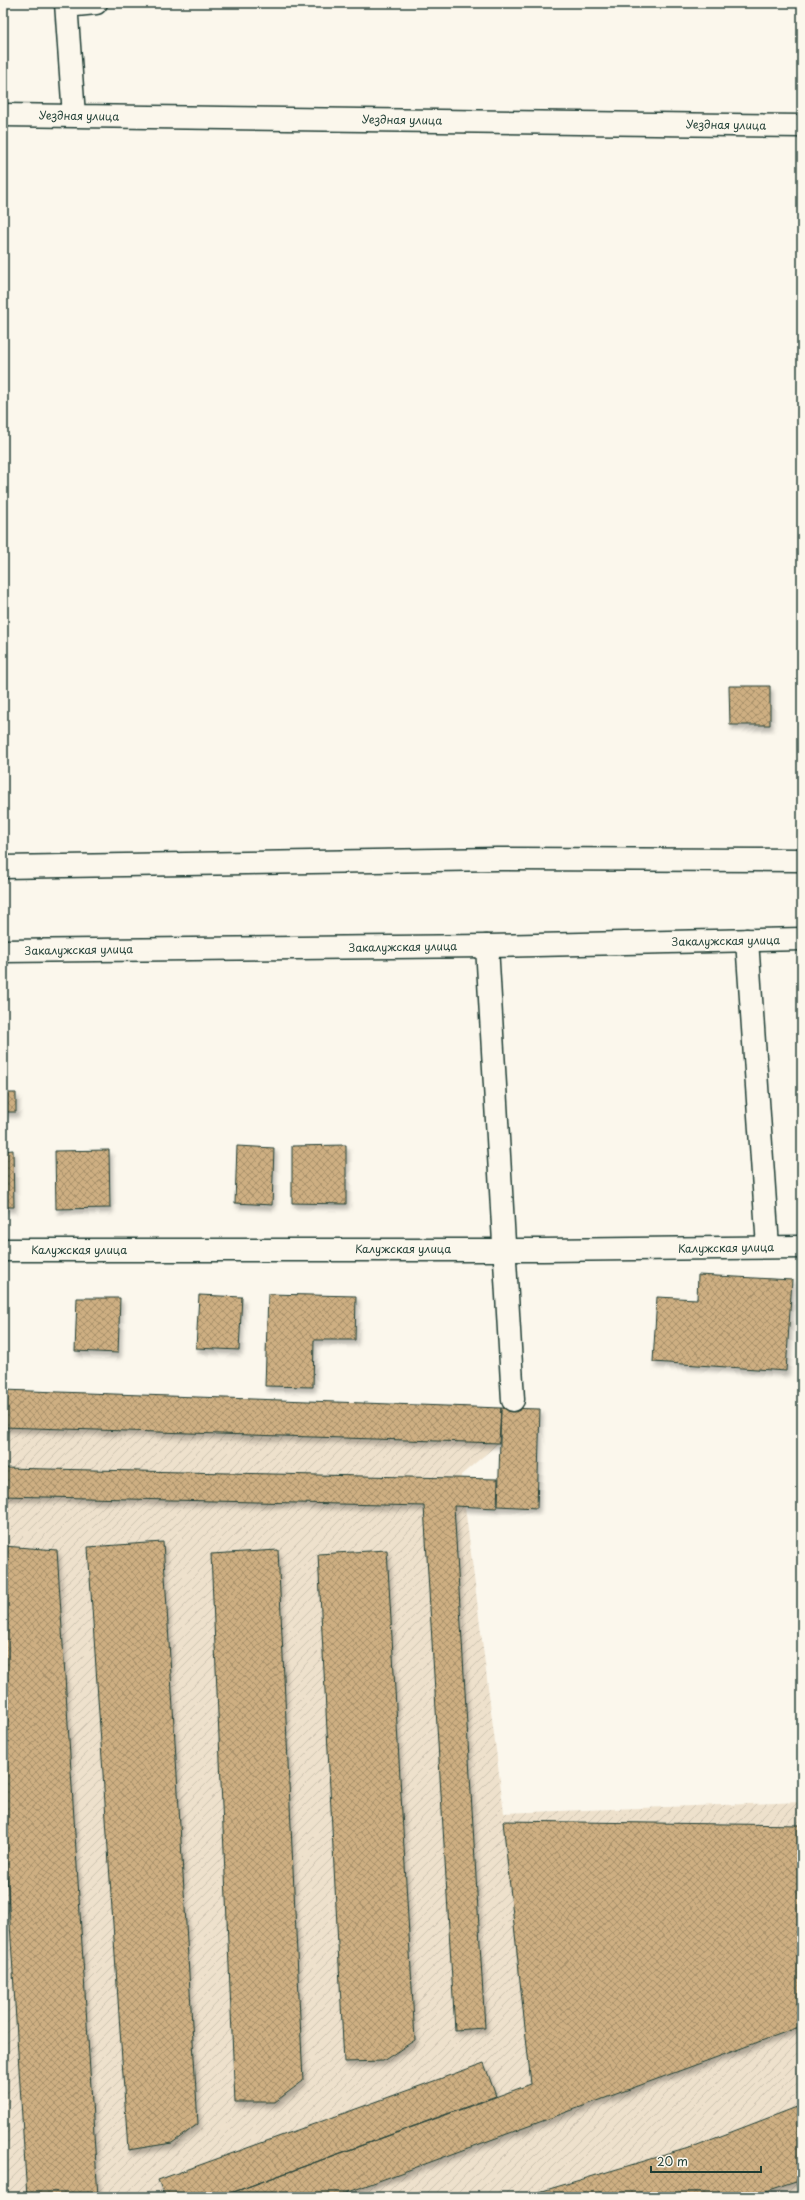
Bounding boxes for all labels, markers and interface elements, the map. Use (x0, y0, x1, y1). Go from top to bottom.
street label: Уездная улица (39, 106, 119, 125)
street label: Уездная улица (362, 110, 442, 129)
street label: Уездная улица (686, 115, 766, 134)
street label: Закалужская улица (672, 931, 780, 950)
street label: Закалужская улица (349, 937, 457, 956)
street label: Закалужская улица (25, 940, 133, 959)
street label: Калужская улица (678, 1238, 774, 1257)
street label: Калужская улица (355, 1240, 451, 1257)
street label: Калужская улица (31, 1241, 127, 1258)
scale bar (651, 2148, 761, 2174)
text: 20 m (657, 2152, 688, 2170)

